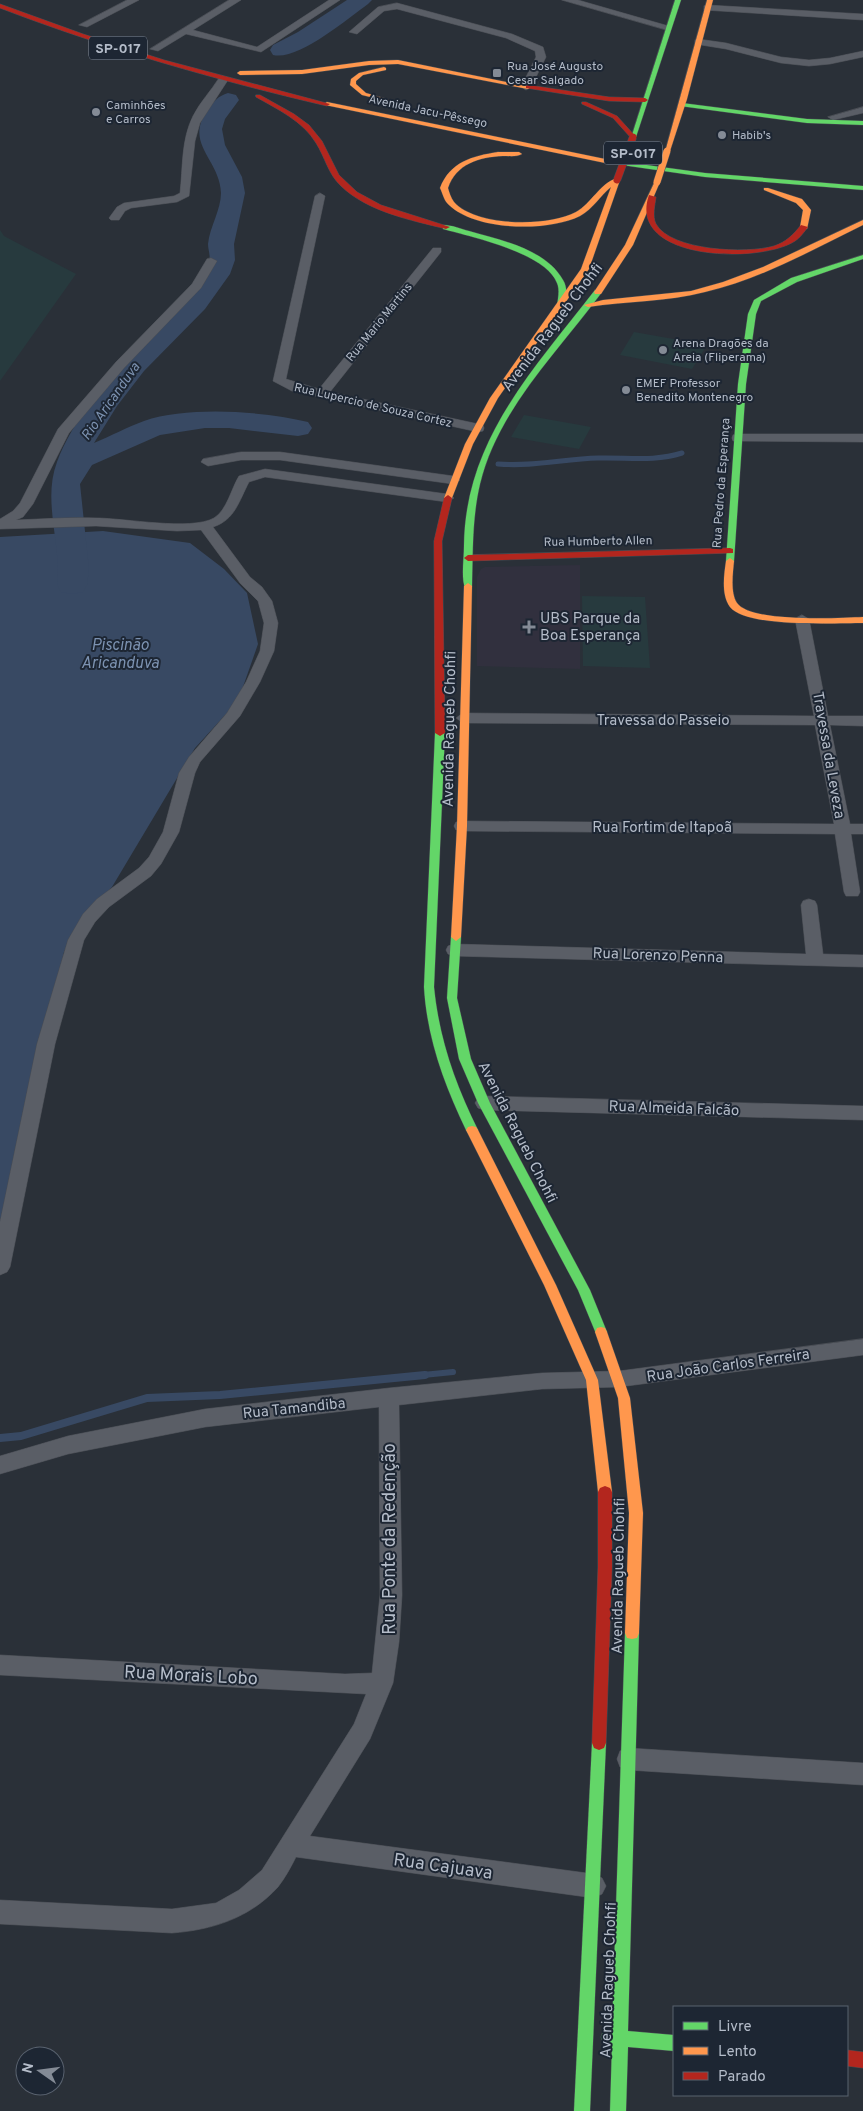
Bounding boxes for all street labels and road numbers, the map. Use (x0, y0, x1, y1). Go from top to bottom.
road number: SP-017 (89, 36, 147, 59)
street label: Avenida Jacu-Pêssego (367, 92, 489, 132)
road number: SP-017 (604, 142, 662, 164)
street label: Avenida Ragueb Chohfi (499, 260, 608, 396)
street label: Rua Mario Martins (343, 280, 417, 365)
street label: Rua Lupercio de Souza Cortez (292, 380, 453, 432)
street label: Rua Pedro da Esperança (709, 417, 735, 549)
street label: Rua Humberto Allen (544, 533, 653, 551)
street label: Avenida Ragueb Chohfi (440, 651, 461, 807)
street label: Travessa da Leveza (807, 690, 848, 820)
street label: Travessa do Passeio (596, 712, 730, 731)
street label: Rua Fortim de Itapoã (592, 819, 732, 838)
street label: Rua Lorenzo Penna (592, 945, 724, 968)
street label: Avenida Ragueb Chohfi (473, 1059, 561, 1207)
street label: Rua Almeida Falcão (608, 1098, 740, 1121)
street label: Rua João Carlos Ferreira (646, 1346, 811, 1387)
street label: Rua Tamandiba (242, 1395, 347, 1424)
street label: Rua Ponte da Redenção (379, 1443, 402, 1635)
street label: Avenida Ragueb Chohfi (609, 1498, 630, 1654)
street label: Rua Morais Lobo (123, 1662, 258, 1691)
street label: Rua Cajuava (392, 1849, 494, 1886)
street label: Avenida Ragueb Chohfi (597, 1902, 622, 2058)

